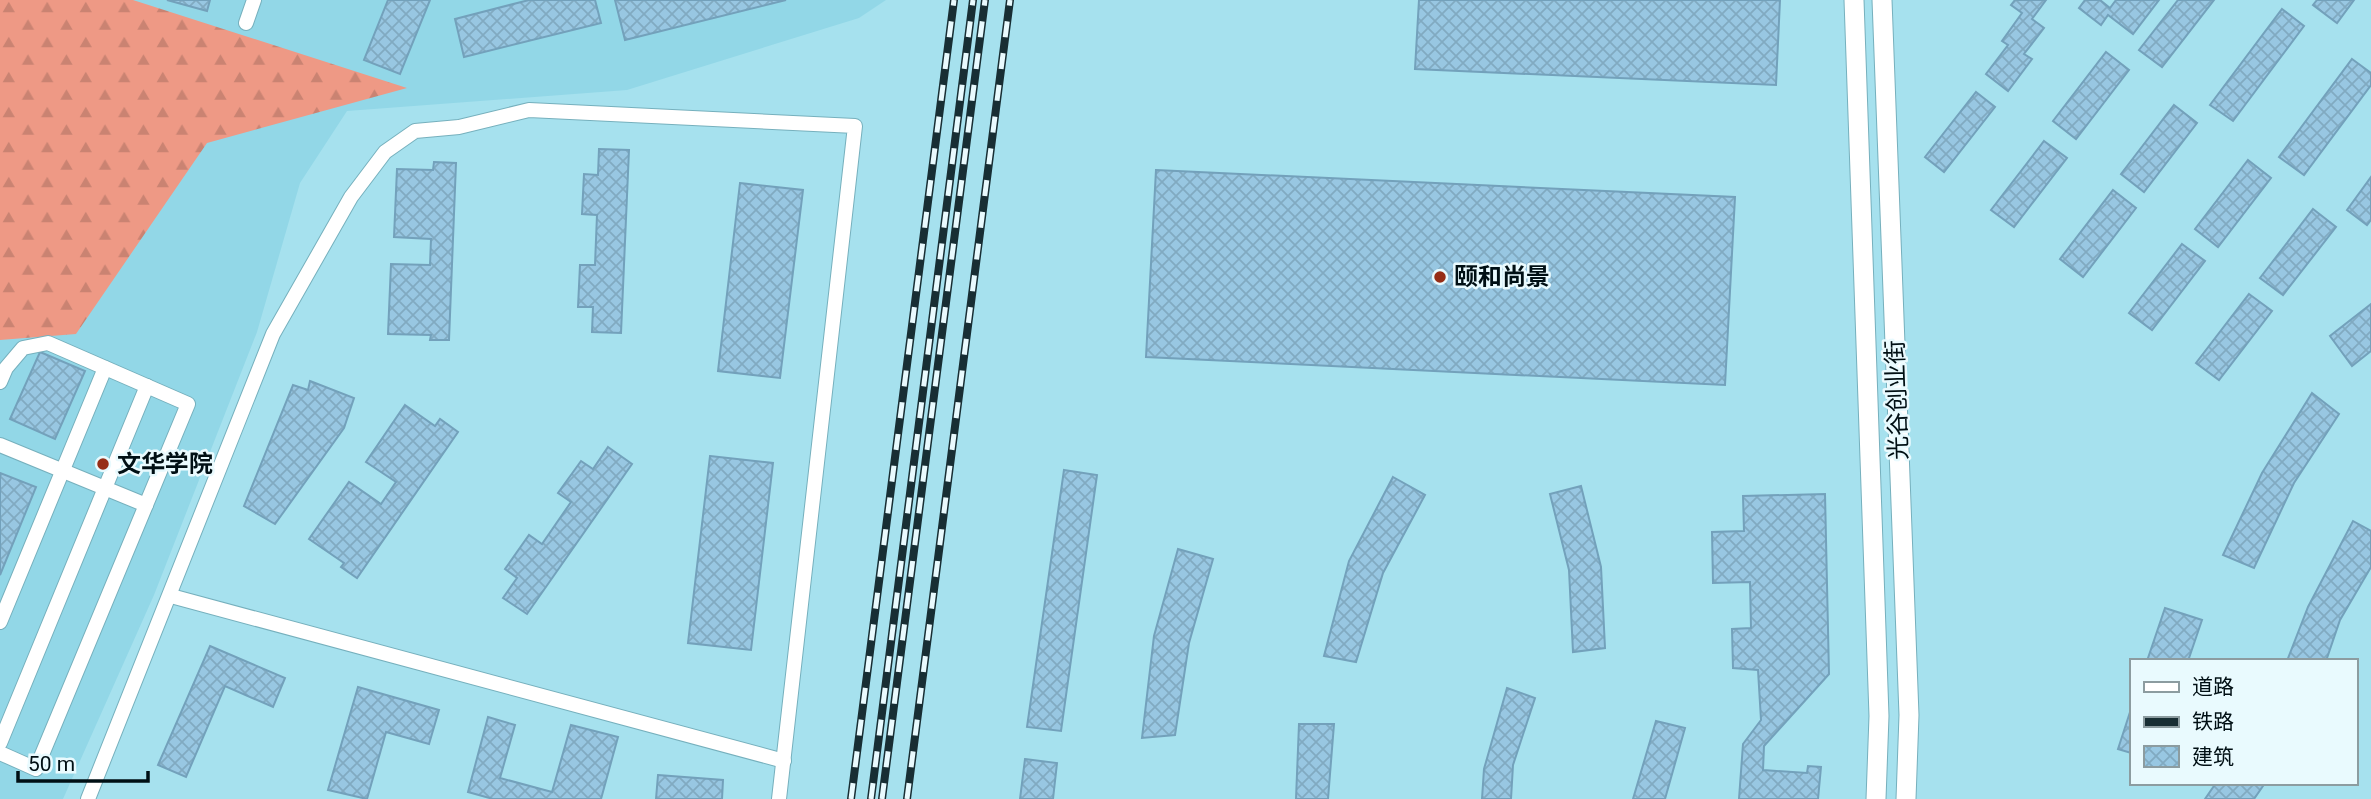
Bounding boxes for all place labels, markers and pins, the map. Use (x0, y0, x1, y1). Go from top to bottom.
place label: 颐和尚景 (1454, 263, 1550, 291)
marker: 颐和尚景 (1432, 269, 1448, 285)
place label: 文华学院 (117, 450, 213, 478)
marker: 文华学院 (95, 456, 111, 472)

